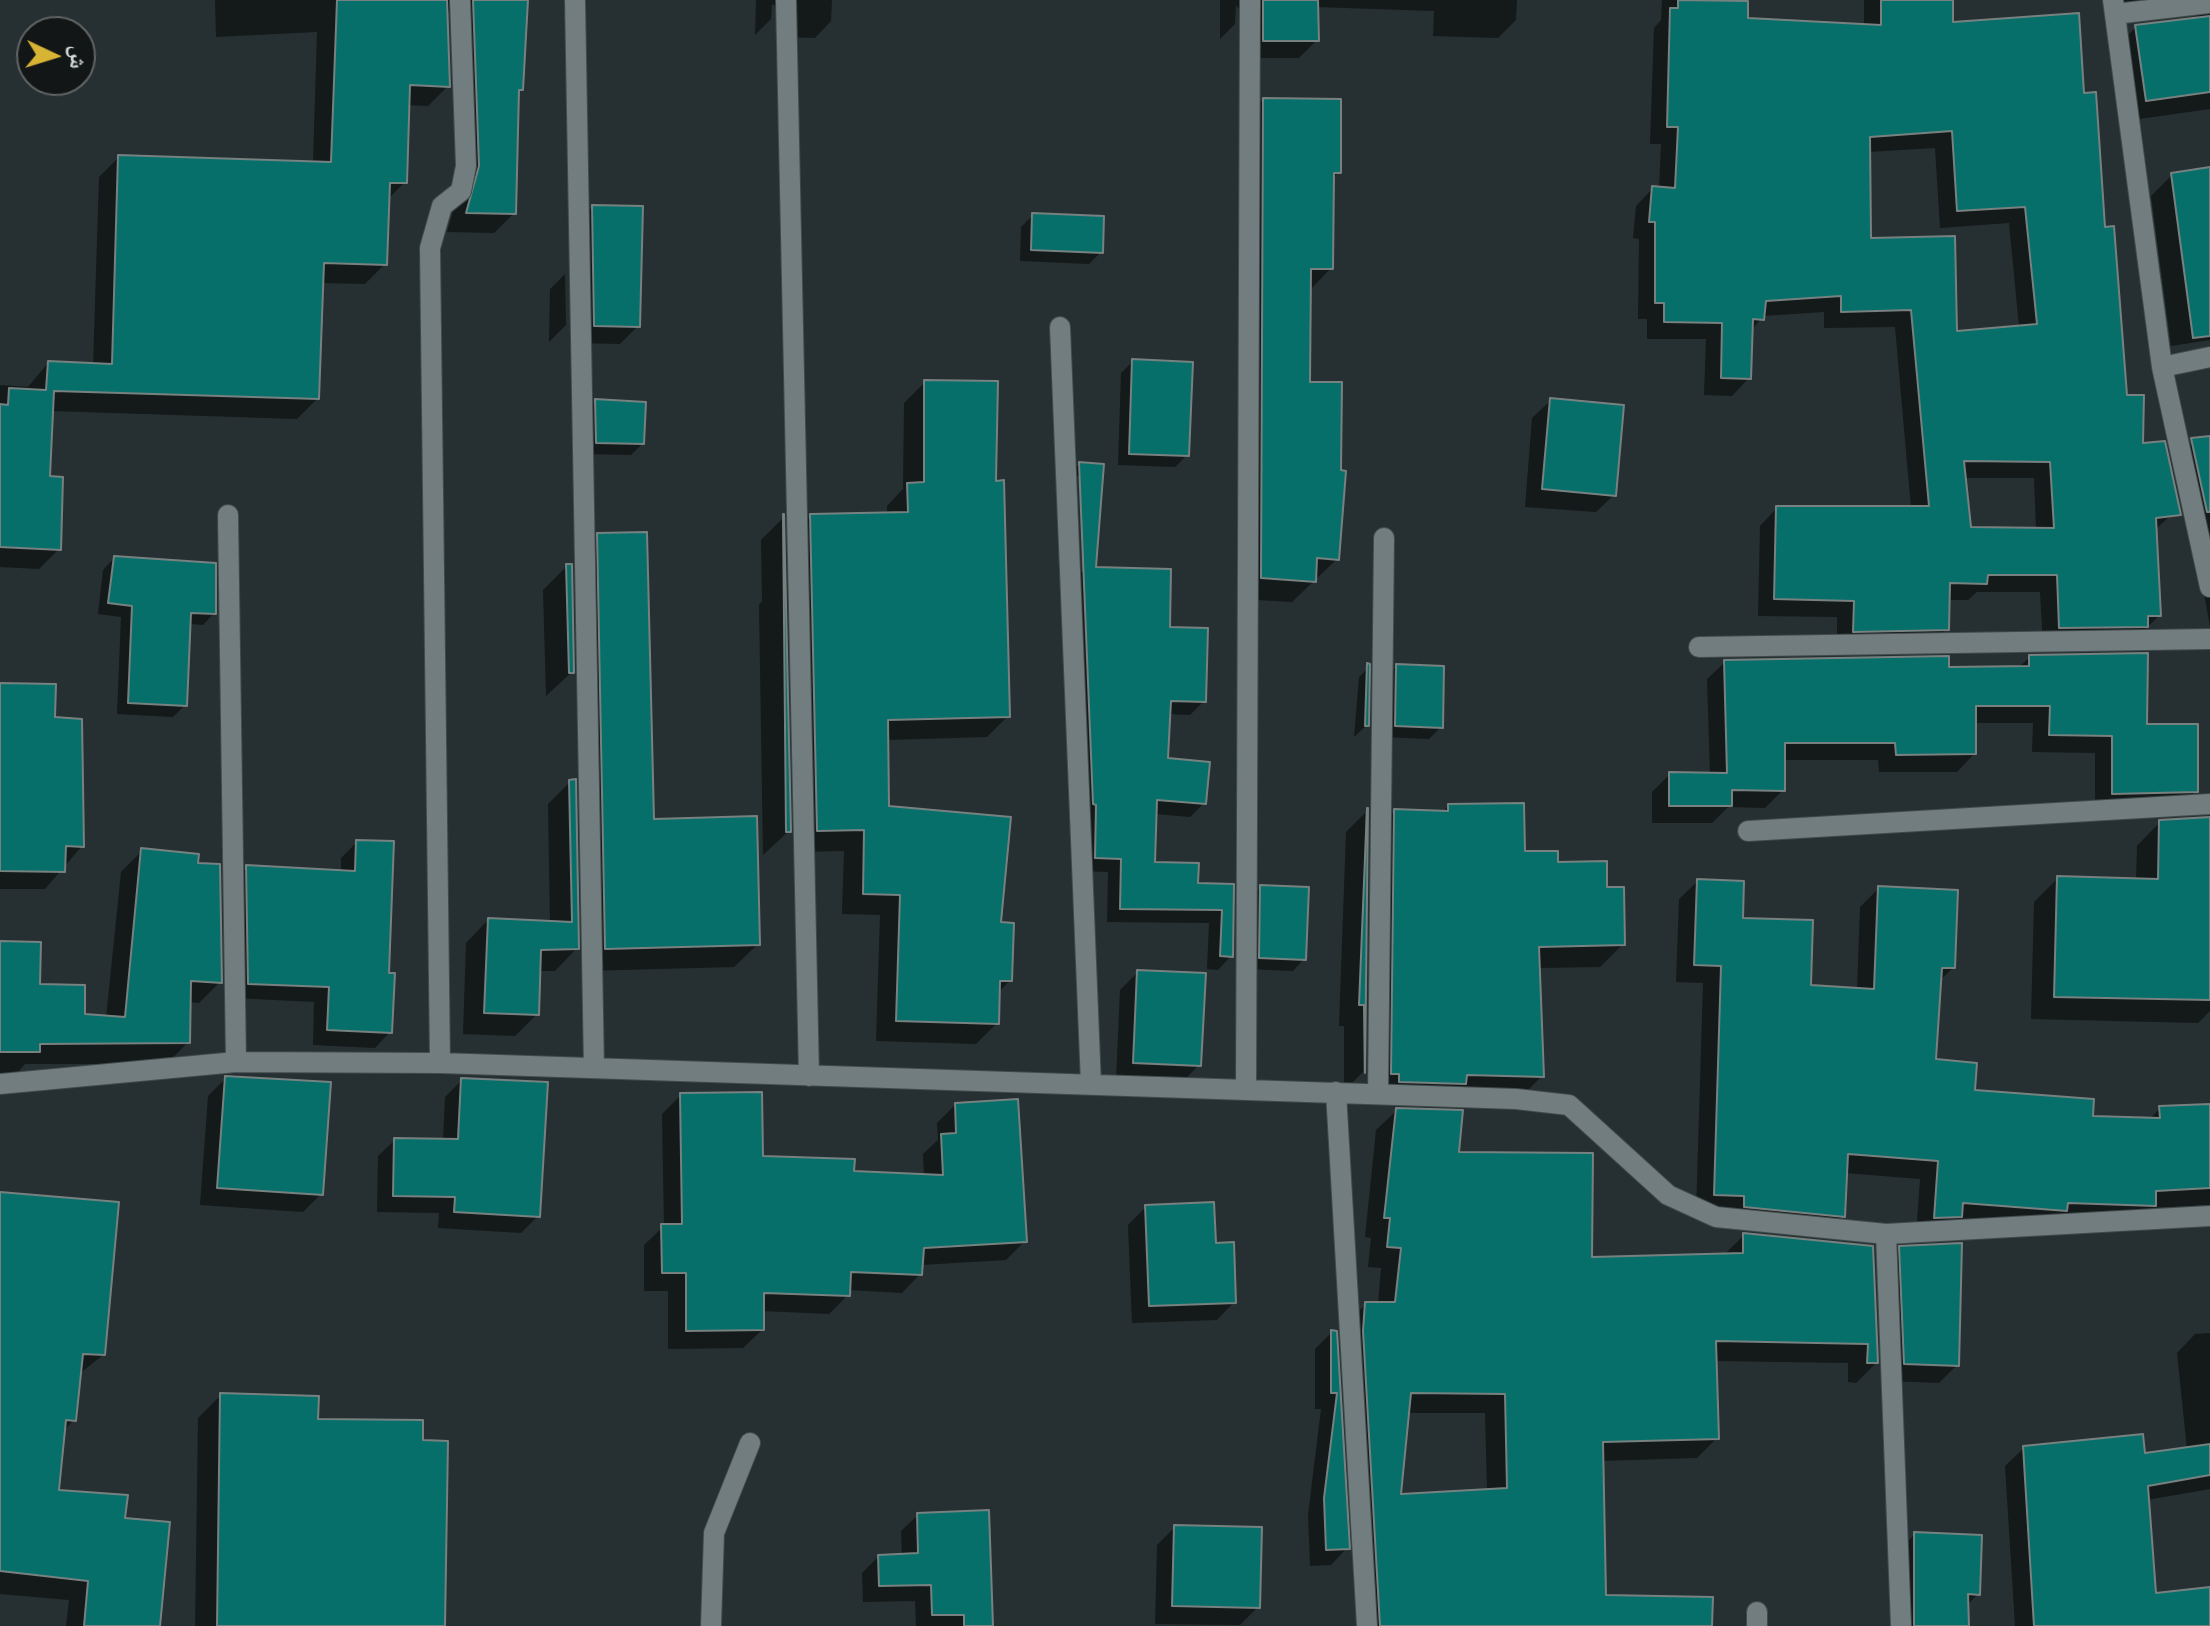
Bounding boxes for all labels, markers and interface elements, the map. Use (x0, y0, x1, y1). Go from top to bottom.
north arrow (16, 16, 96, 96)
text: ش (64, 45, 93, 70)

